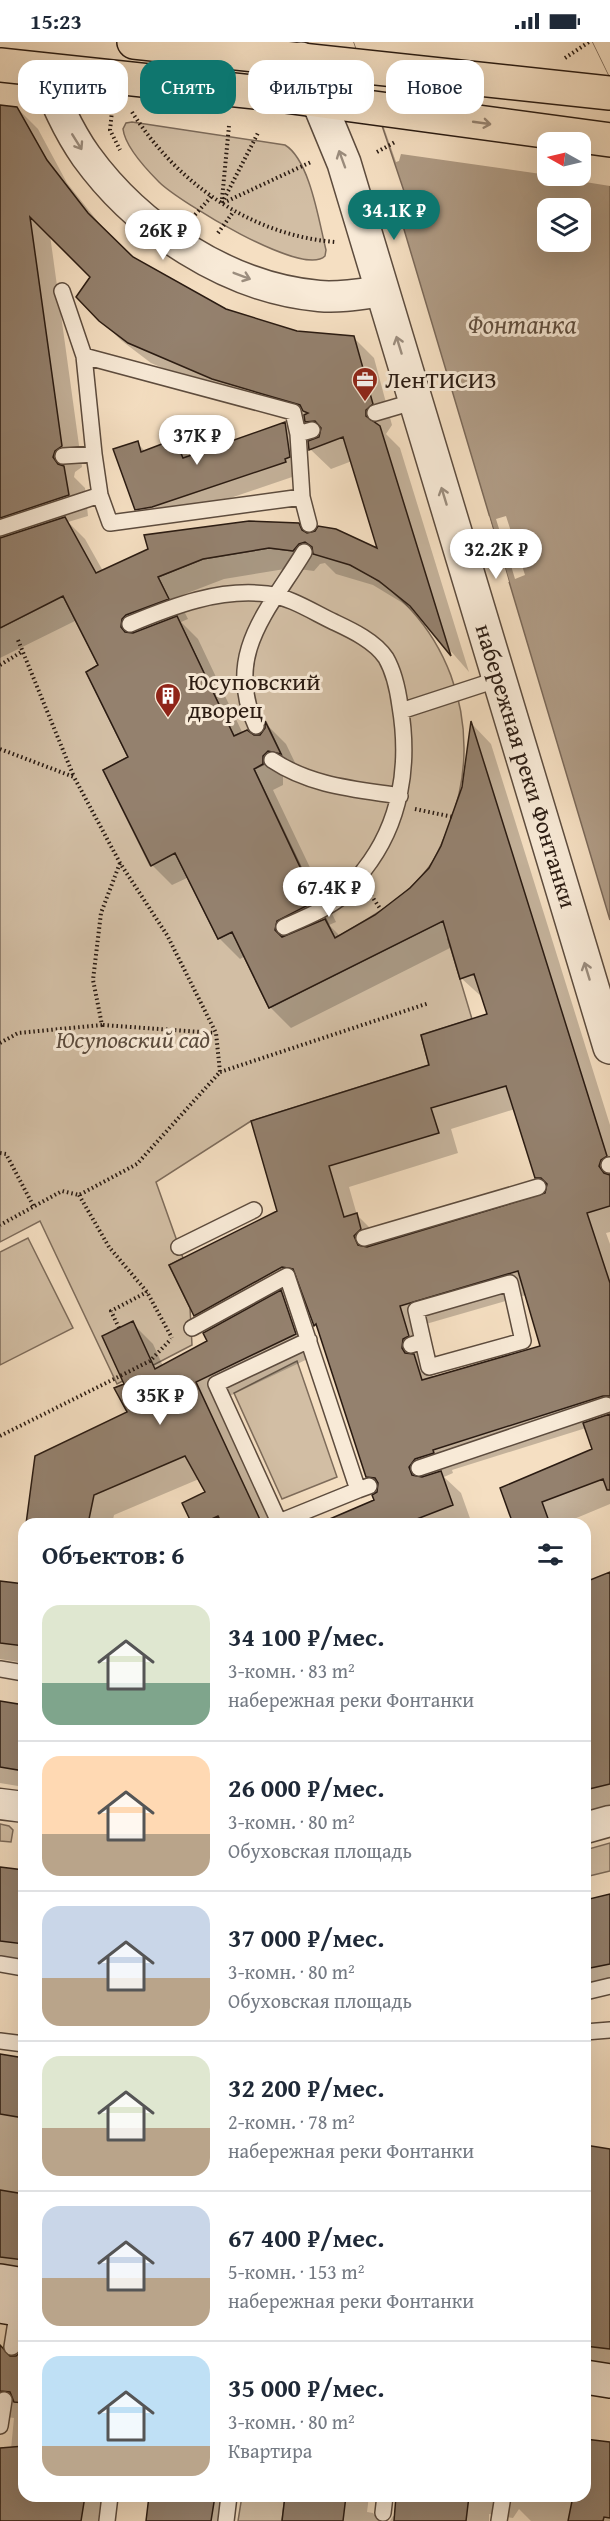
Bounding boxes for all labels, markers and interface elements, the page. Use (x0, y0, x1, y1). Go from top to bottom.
text: 15:23 (30, 5, 82, 37)
chip: Купить (18, 60, 128, 114)
chip: Снять (140, 60, 236, 114)
chip: Фильтры (248, 60, 374, 114)
chip: Новое (386, 60, 484, 114)
one-way arrow (471, 117, 491, 128)
north arrow (537, 132, 591, 186)
map controls (537, 132, 591, 252)
one-way arrow (72, 133, 84, 150)
one-way arrow (336, 150, 347, 169)
pin: 34.1K ₽ (339, 190, 449, 241)
text: 34.1K ₽ (362, 195, 426, 224)
button: layers (537, 198, 591, 252)
pin: 26K ₽ (121, 210, 205, 261)
text: 26K ₽ (139, 215, 187, 244)
one-way arrow (232, 272, 250, 283)
water label: Фонтанка (468, 304, 577, 343)
one-way arrow (393, 336, 404, 355)
place label: ЛенТИСИЗ (385, 362, 497, 397)
office icon: ЛенТИСИЗ (350, 365, 380, 403)
pin: 37K ₽ (155, 415, 239, 466)
text: 37K ₽ (173, 420, 221, 449)
one-way arrow (438, 487, 449, 506)
pin: 32.2K ₽ (441, 529, 551, 580)
text: 32.2K ₽ (464, 534, 528, 563)
street label: набережная реки Фонтанки (467, 620, 586, 912)
place label: Юсуповский дворец (188, 664, 321, 727)
building icon: Юсуповский дворец (153, 681, 183, 719)
pin: 67.4K ₽ (274, 867, 384, 918)
text: 67.4K ₽ (297, 872, 361, 901)
one-way arrow (581, 962, 592, 981)
park label: Юсуповский сад (56, 1022, 210, 1057)
pin: 35K ₽ (118, 1375, 202, 1426)
text: 35K ₽ (136, 1380, 184, 1409)
text: Объектов: 6 (42, 1535, 185, 1574)
icon: filters (534, 1538, 567, 1571)
text: 34 100 ₽/мес. (228, 1617, 384, 1656)
icon: home (90, 1629, 162, 1701)
text: 3-комн. · 83 m² (228, 1656, 355, 1685)
text: набережная реки Фонтанки (228, 1685, 474, 1714)
text: 26 000 ₽/мес. (228, 1768, 384, 1807)
icon: home (90, 1780, 162, 1852)
text: 3-комн. · 80 m² (228, 1807, 355, 1836)
text: Обуховская площадь (228, 1836, 412, 1865)
text: 37 000 ₽/мес. (228, 1918, 384, 1957)
icon: home (90, 1930, 162, 2002)
text: 3-комн. · 80 m² (228, 1957, 355, 1986)
text: Обуховская площадь (228, 1986, 412, 2015)
text: 32 200 ₽/мес. (228, 2068, 384, 2107)
icon: home (90, 2080, 162, 2152)
text: 2-комн. · 78 m² (228, 2107, 355, 2136)
text: набережная реки Фонтанки (228, 2136, 474, 2165)
text: 67 400 ₽/мес. (228, 2218, 384, 2257)
icon: home (90, 2230, 162, 2302)
text: 5-комн. · 153 m² (228, 2257, 364, 2286)
text: набережная реки Фонтанки (228, 2286, 474, 2315)
text: 35 000 ₽/мес. (228, 2368, 384, 2407)
icon: home (90, 2380, 162, 2452)
text: 3-комн. · 80 m² (228, 2407, 355, 2436)
text: Квартира (228, 2436, 312, 2465)

